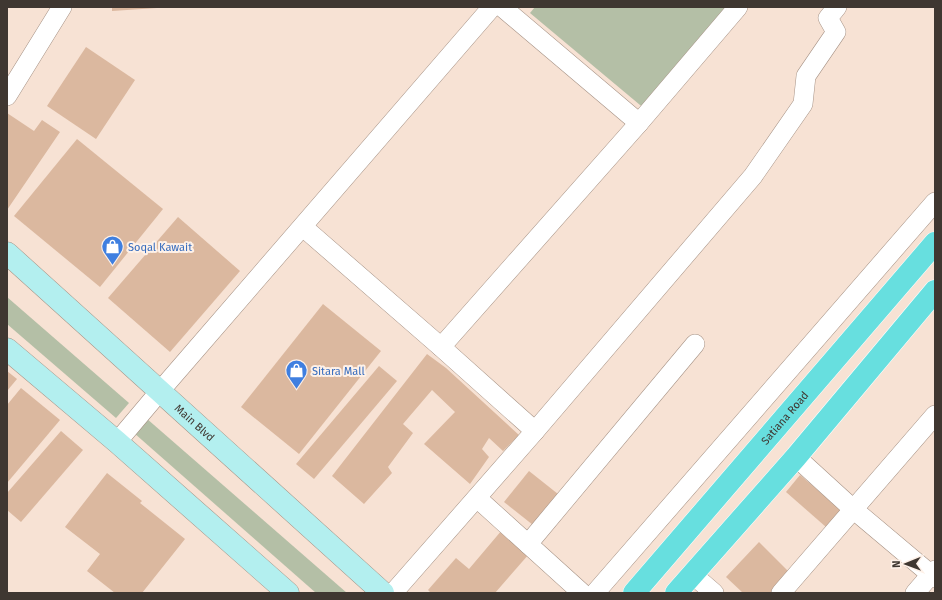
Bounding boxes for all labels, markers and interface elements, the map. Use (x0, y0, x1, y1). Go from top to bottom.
shop icon: Soqal Kawait (100, 234, 126, 267)
place label: Soqal Kawait (128, 241, 192, 254)
shop icon: Sitara Mall (283, 358, 309, 391)
place label: Sitara Mall (312, 365, 365, 378)
street label: Satiana Road (759, 389, 811, 447)
street label: Main Blvd (172, 402, 217, 444)
north arrow (886, 544, 926, 584)
text: N (890, 560, 903, 568)

